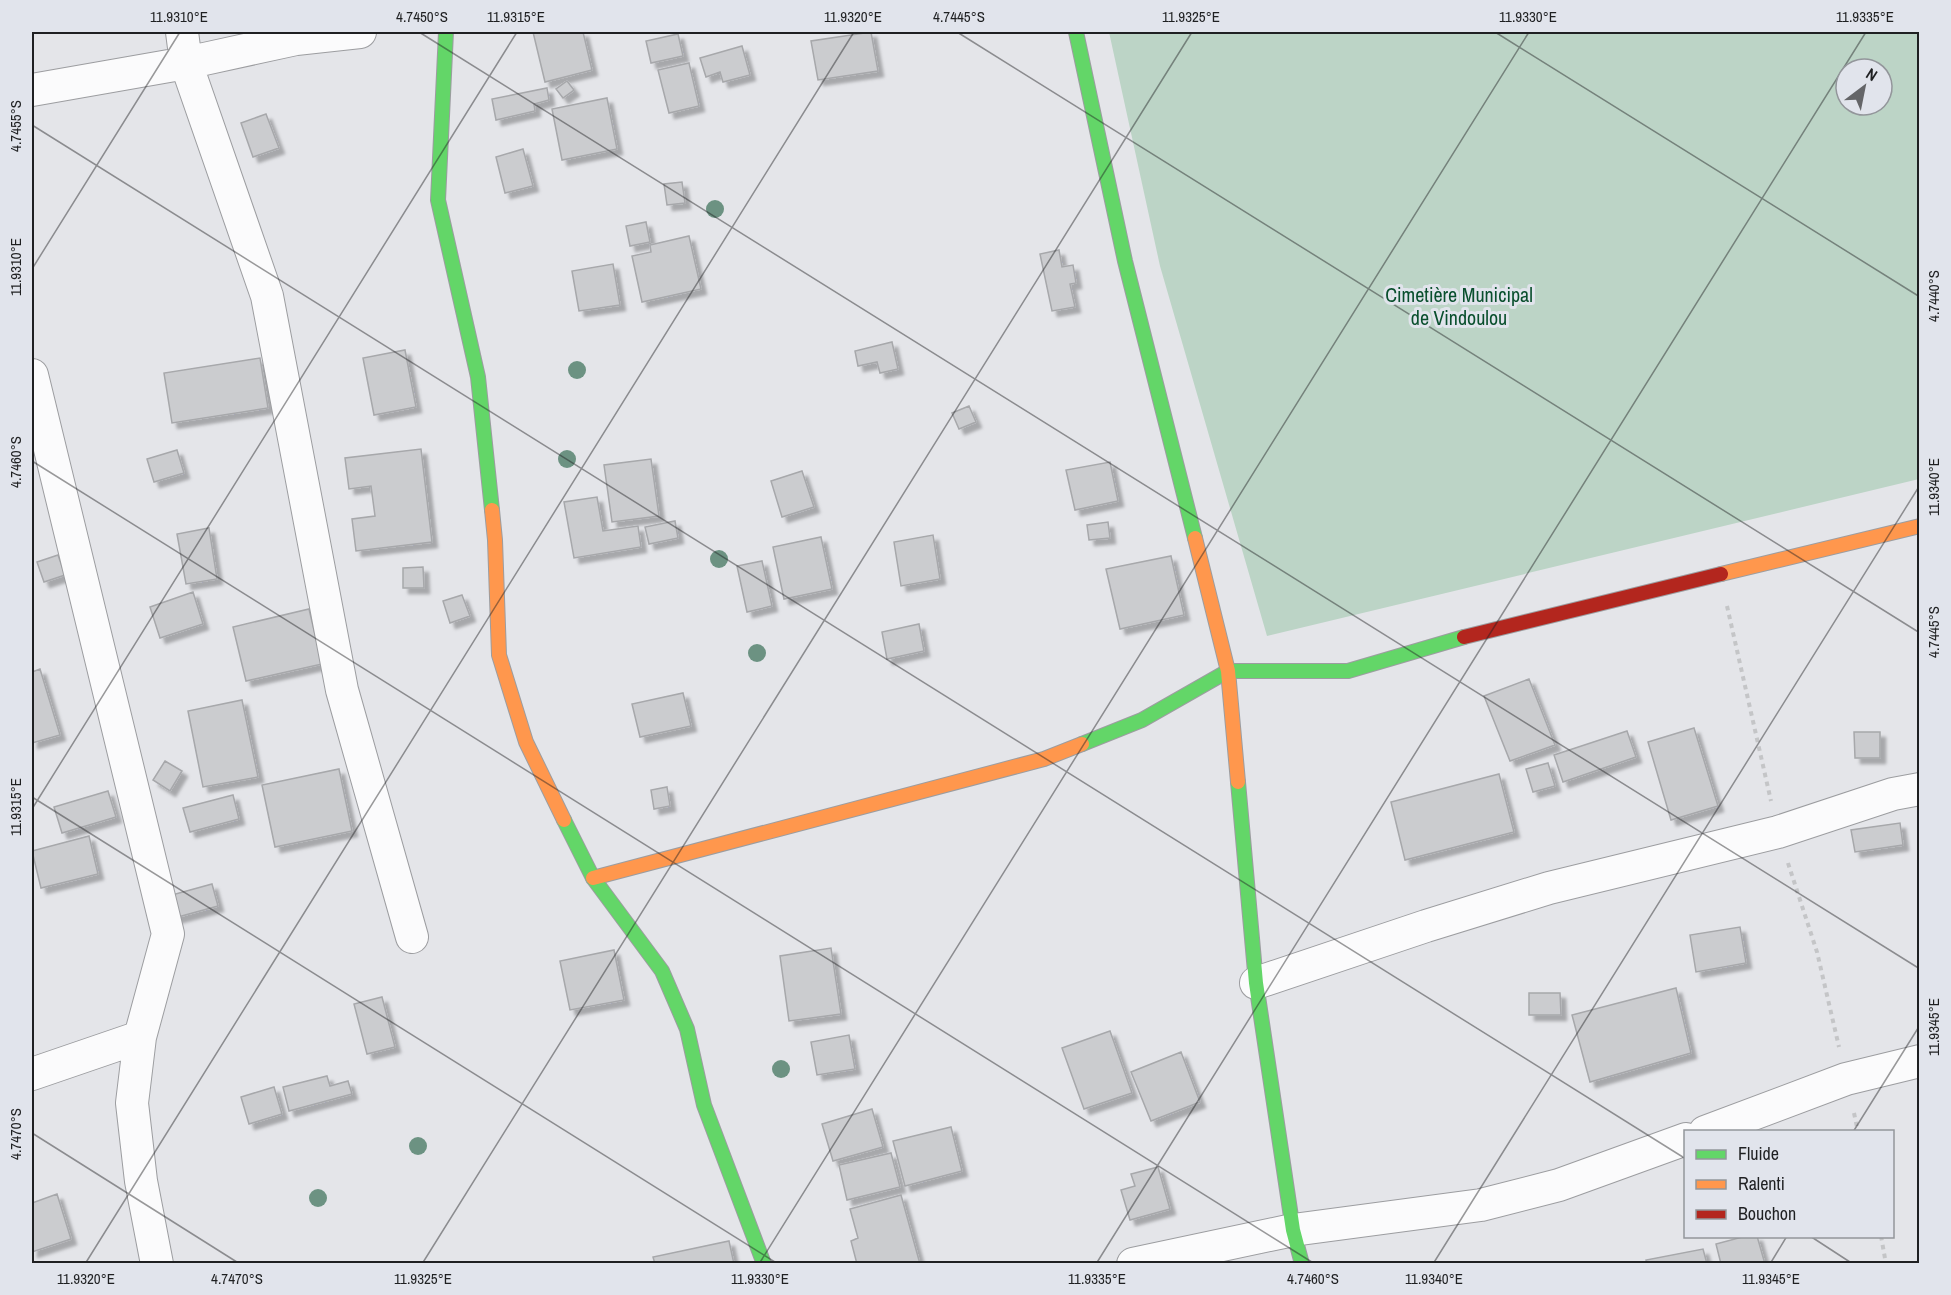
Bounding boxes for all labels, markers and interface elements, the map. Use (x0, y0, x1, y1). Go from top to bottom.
text: 11.9310°E (150, 6, 208, 27)
text: 4.7450°S (396, 6, 448, 27)
text: 11.9315°E (487, 6, 545, 27)
text: 11.9320°E (824, 6, 882, 27)
text: 4.7445°S (933, 6, 985, 27)
text: 11.9325°E (1162, 6, 1220, 27)
text: 11.9330°E (1499, 6, 1557, 27)
text: 11.9335°E (1836, 6, 1894, 27)
north arrow (1834, 57, 1894, 117)
text: N (1862, 62, 1882, 86)
text: 4.7455°S (5, 100, 26, 152)
text: 11.9310°E (5, 238, 26, 296)
text: 4.7440°S (1923, 270, 1944, 322)
park label: Cimetière Municipal de Vindoulou (1385, 281, 1533, 331)
text: 4.7460°S (5, 436, 26, 488)
text: 11.9340°E (1923, 458, 1944, 516)
text: 4.7445°S (1923, 606, 1944, 658)
text: 11.9315°E (5, 778, 26, 836)
text: 11.9345°E (1923, 998, 1944, 1056)
text: 4.7470°S (5, 1108, 26, 1160)
legend (1684, 1130, 1894, 1238)
text: Fluide (1738, 1141, 1779, 1166)
text: Ralenti (1738, 1171, 1785, 1196)
text: Bouchon (1738, 1201, 1796, 1226)
text: 11.9320°E (57, 1268, 115, 1289)
text: 4.7470°S (211, 1268, 263, 1289)
text: 11.9325°E (394, 1268, 452, 1289)
text: 11.9330°E (731, 1268, 789, 1289)
text: 11.9335°E (1068, 1268, 1126, 1289)
text: 4.7460°S (1287, 1268, 1339, 1289)
text: 11.9340°E (1405, 1268, 1463, 1289)
text: 11.9345°E (1742, 1268, 1800, 1289)

